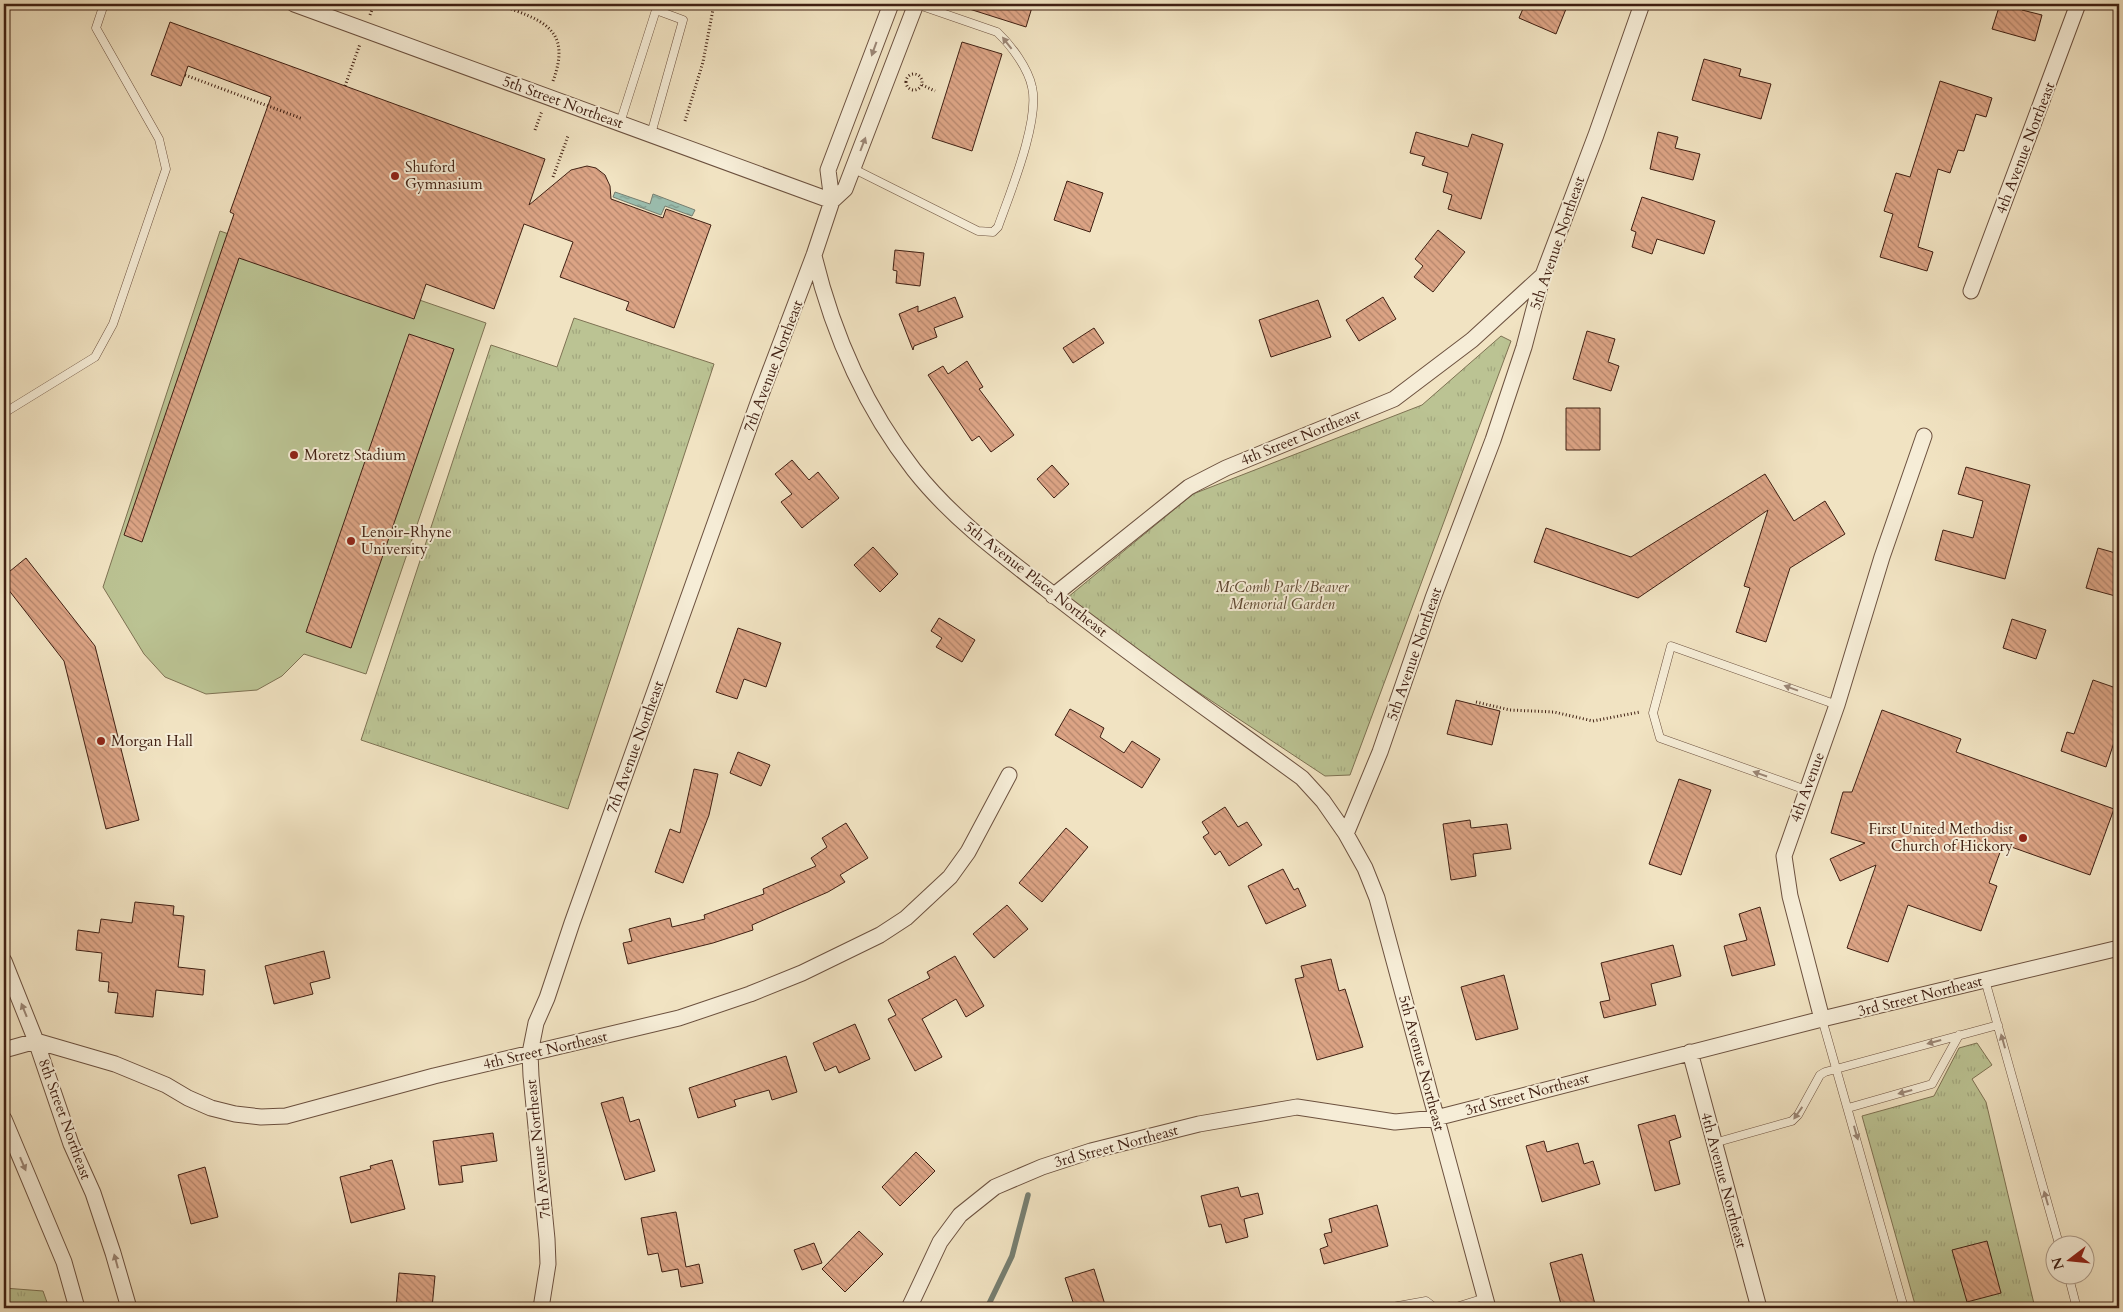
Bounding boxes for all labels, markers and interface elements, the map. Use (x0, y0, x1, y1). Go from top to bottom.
one-way arrow (1002, 37, 1012, 50)
one-way arrow (870, 42, 877, 57)
street label: 5th Street Northeast (500, 71, 626, 133)
street label: 4th Avenue Northeast (1991, 79, 2059, 217)
one-way arrow (859, 136, 867, 151)
place label: Shuford Gymnasium (405, 157, 483, 194)
marker: Shuford Gymnasium (389, 170, 401, 182)
street label: 5th Avenue Northeast (1525, 173, 1589, 312)
street label: 7th Avenue Northeast (739, 297, 807, 435)
street label: 4th Street Northeast (1237, 404, 1363, 470)
place label: Moretz Stadium (304, 445, 406, 465)
marker: Moretz Stadium (288, 449, 300, 461)
street label: 5th Avenue Place Northeast (960, 517, 1112, 641)
place label: Lenoir-Rhyne University (361, 522, 452, 559)
marker: Lenoir-Rhyne University (345, 535, 357, 547)
park label: McComb Park/Beaver Memorial Garden (1215, 577, 1350, 614)
street label: 5th Avenue Northeast (1382, 584, 1446, 723)
street label: 7th Avenue Northeast (602, 678, 668, 816)
one-way arrow (1783, 684, 1798, 692)
place label: Morgan Hall (111, 731, 193, 751)
marker: Morgan Hall (95, 735, 107, 747)
street label: 4th Avenue (1785, 749, 1829, 825)
one-way arrow (1752, 770, 1767, 778)
place label: First United Methodist Church of Hickory (1868, 819, 2013, 856)
marker: First United Methodist Church of Hickory (2017, 832, 2029, 844)
street label: 3rd Street Northeast (1856, 971, 1985, 1021)
street label: 5th Avenue Northeast (1394, 993, 1450, 1133)
one-way arrow (19, 1003, 27, 1017)
street label: 4th Street Northeast (481, 1026, 609, 1074)
one-way arrow (1998, 1033, 2006, 1048)
one-way arrow (1926, 1038, 1942, 1046)
street label: 8th Street Northeast (34, 1056, 96, 1182)
street label: 3rd Street Northeast (1463, 1068, 1591, 1120)
street label: 7th Avenue Northeast (521, 1078, 555, 1220)
one-way arrow (1897, 1089, 1912, 1097)
one-way arrow (1793, 1106, 1803, 1120)
street label: 4th Avenue Northeast (1696, 1110, 1752, 1250)
street label: 3rd Street Northeast (1052, 1120, 1180, 1172)
one-way arrow (1852, 1126, 1860, 1141)
one-way arrow (19, 1157, 27, 1171)
one-way arrow (2042, 1190, 2050, 1205)
north arrow (2046, 1234, 2096, 1284)
one-way arrow (111, 1254, 119, 1269)
text: N (2047, 1255, 2069, 1272)

